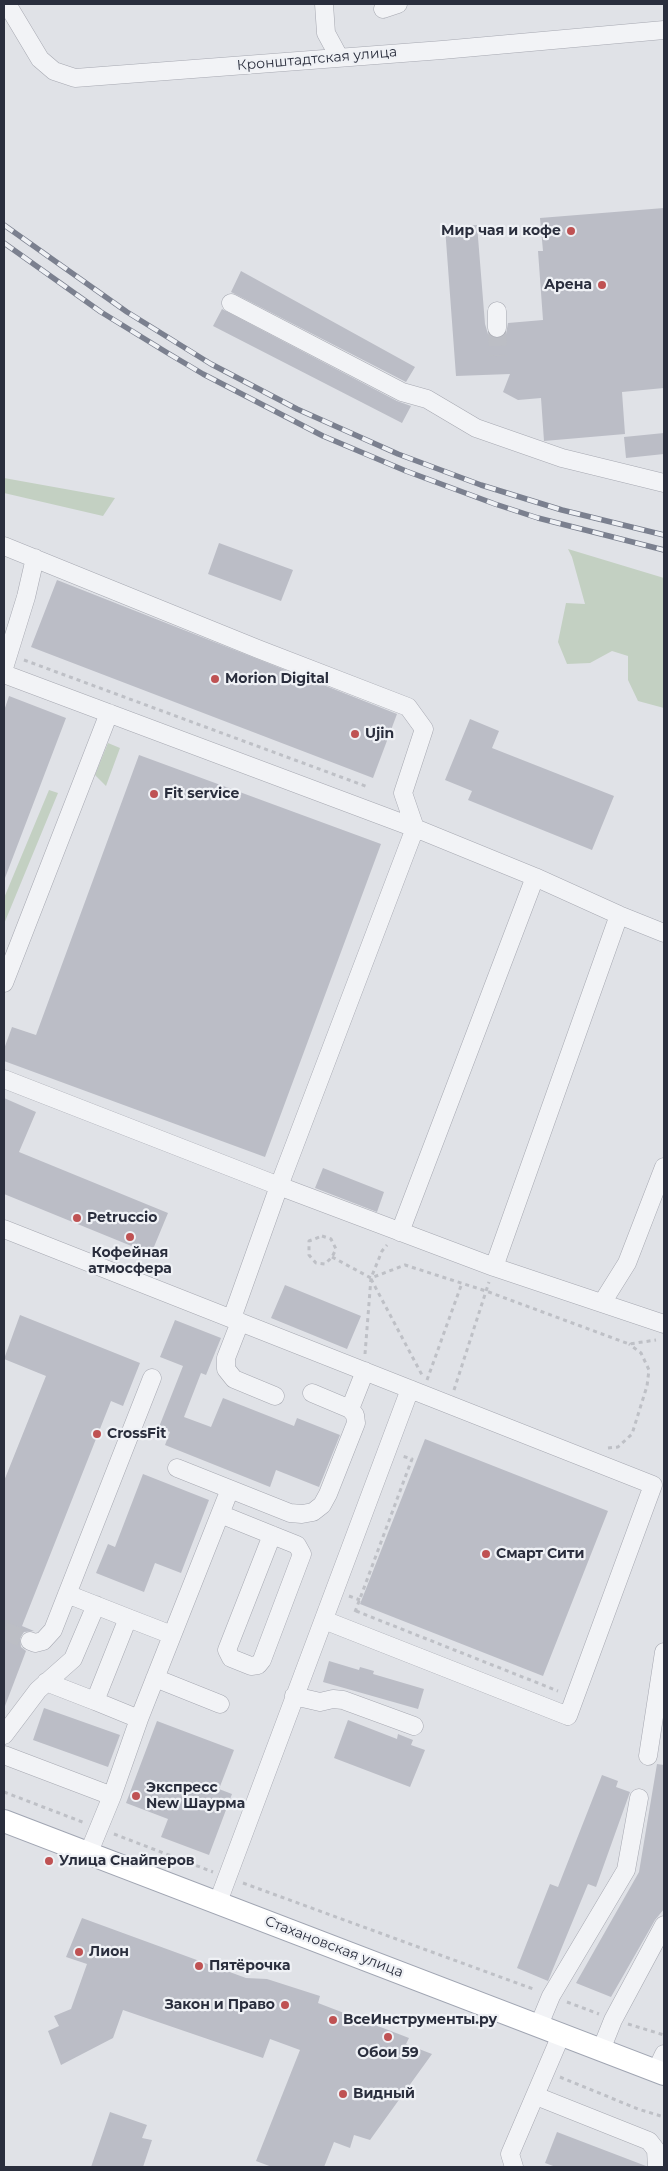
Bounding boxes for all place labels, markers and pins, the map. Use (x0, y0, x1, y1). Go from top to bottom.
place label: Мир чая и кофе (441, 223, 561, 239)
marker: Мир чая и кофе (565, 225, 577, 237)
place label: Арена (544, 277, 592, 293)
marker: Арена (596, 279, 608, 291)
place label: Morion Digital (225, 671, 329, 687)
marker: Morion Digital (209, 673, 221, 685)
place label: Ujin (365, 726, 394, 742)
marker: Ujin (349, 728, 361, 740)
place label: Fit service (164, 786, 239, 802)
marker: Fit service (148, 788, 160, 800)
place label: Petruccio (87, 1210, 157, 1226)
marker: Petruccio (71, 1212, 83, 1224)
marker: Кофейная атмосфера (124, 1231, 136, 1243)
place label: Кофейная атмосфера (88, 1245, 172, 1278)
place label: CrossFit (107, 1426, 166, 1442)
marker: CrossFit (91, 1428, 103, 1440)
place label: Смарт Сити (496, 1546, 584, 1562)
marker: Смарт Сити (480, 1548, 492, 1560)
place label: Экспресс New Шаурма (146, 1780, 245, 1812)
marker: Экспресс New Шаурма (130, 1790, 142, 1802)
place label: Улица Снайперов (59, 1853, 195, 1869)
marker: Улица Снайперов (43, 1855, 55, 1867)
place label: Лион (89, 1944, 129, 1960)
marker: Лион (73, 1946, 85, 1958)
place label: Пятёрочка (209, 1958, 290, 1974)
marker: Пятёрочка (193, 1960, 205, 1972)
place label: Закон и Право (165, 1997, 275, 2013)
marker: Закон и Право (279, 1999, 291, 2011)
place label: ВсеИнструменты.ру (343, 2012, 497, 2028)
marker: ВсеИнструменты.ру (327, 2014, 339, 2026)
marker: Обои 59 (382, 2031, 394, 2043)
place label: Обои 59 (357, 2045, 419, 2061)
place label: Видный (353, 2086, 415, 2102)
marker: Видный (337, 2088, 349, 2100)

